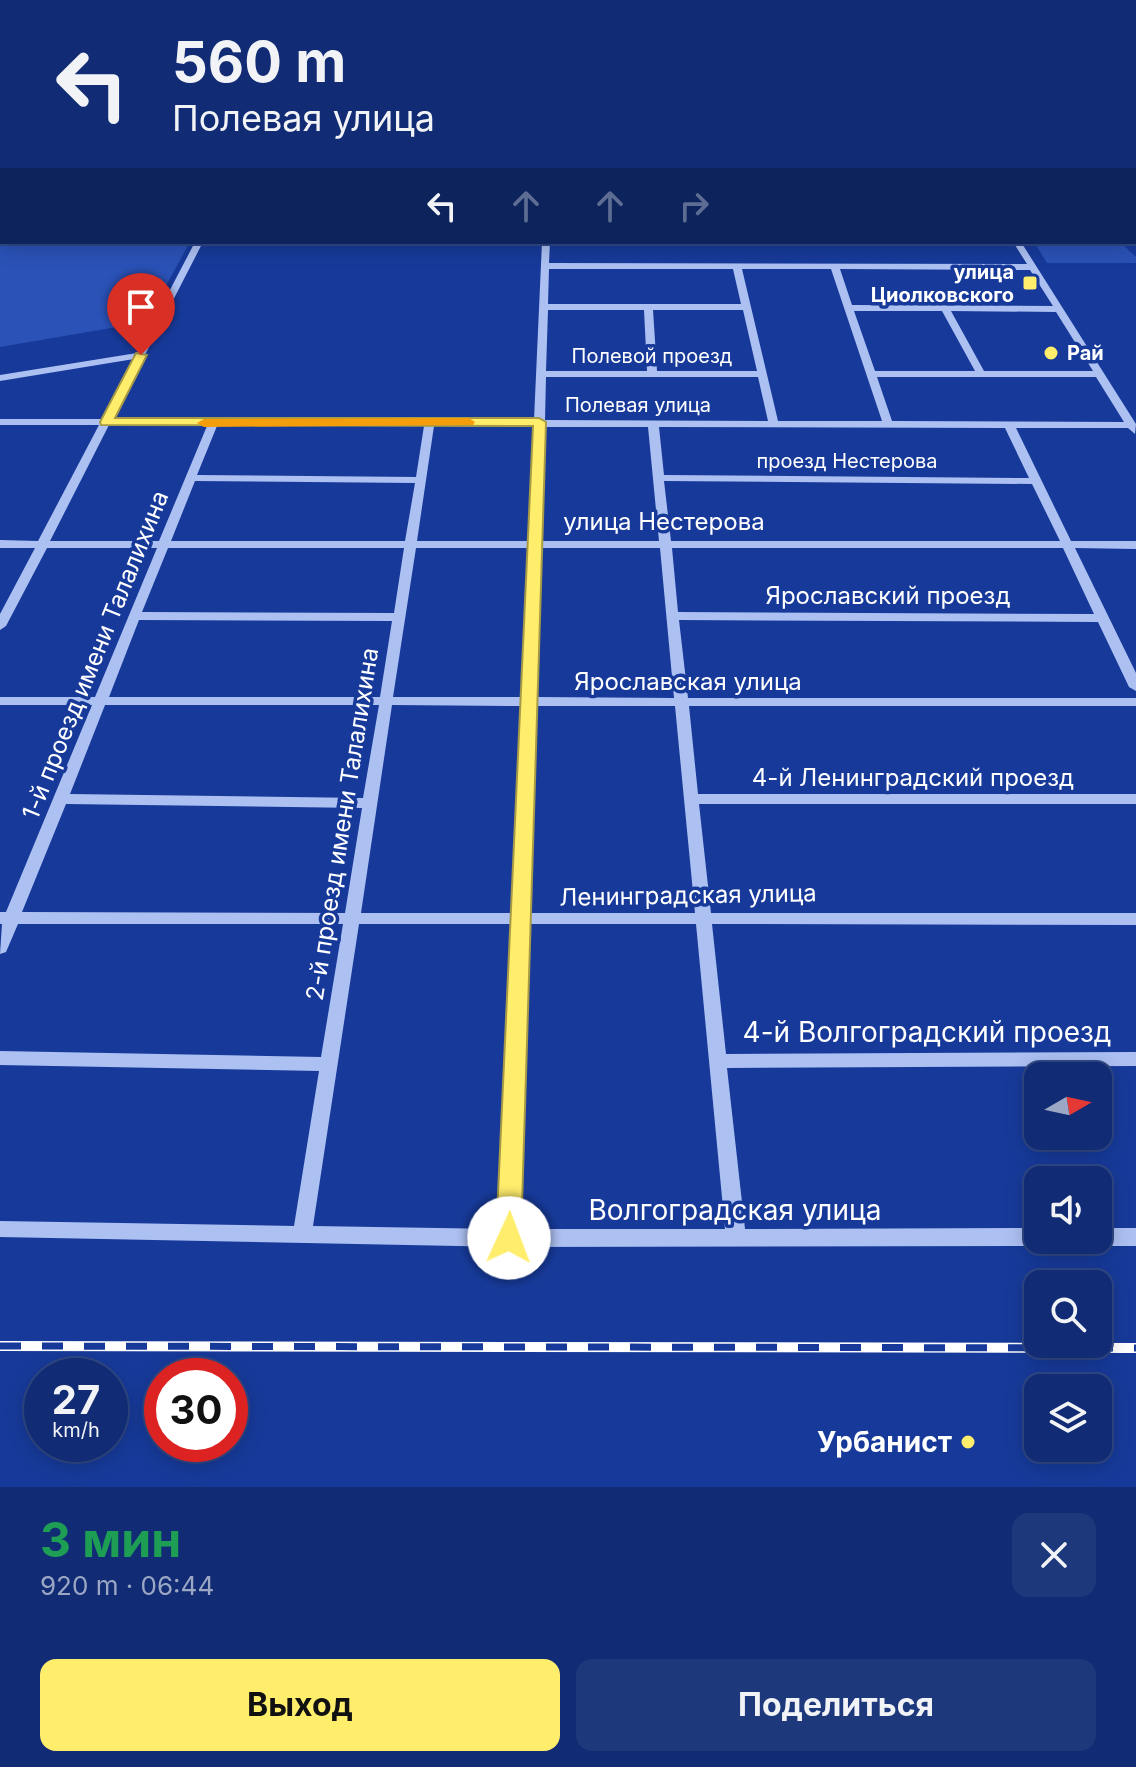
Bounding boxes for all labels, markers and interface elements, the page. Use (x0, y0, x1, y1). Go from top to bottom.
text: 560 m (172, 28, 346, 96)
icon: left (40, 32, 144, 136)
text: Полевая улица (172, 96, 435, 140)
icon: left (420, 184, 464, 228)
icon: ahead (504, 184, 548, 228)
icon: ahead (588, 184, 632, 228)
icon: right (672, 184, 716, 228)
place label: улица Циолковского (871, 260, 1014, 307)
pin (107, 273, 175, 355)
marker: улица Циолковского (1021, 274, 1039, 292)
icon: arrive (119, 285, 163, 329)
place label: Рай (1067, 341, 1104, 365)
street label: Полевой проезд (572, 344, 732, 368)
marker: Рай (1042, 344, 1060, 362)
street label: Полевая улица (565, 393, 711, 417)
street label: проезд Нестерова (756, 449, 938, 473)
street label: 1-й проезд имени Талалихина (16, 486, 174, 824)
street label: улица Нестерова (563, 507, 765, 536)
street label: Ярославский проезд (765, 581, 1011, 610)
street label: 2-й проезд имени Талалихина (300, 646, 384, 1002)
street label: Ярославская улица (574, 667, 802, 696)
street label: 4-й Ленинградский проезд (752, 763, 1074, 792)
street label: Ленинградская улица (559, 878, 817, 912)
street label: 4-й Волгоградский проезд (743, 1015, 1111, 1049)
north arrow (1024, 1062, 1112, 1150)
map controls (1024, 1062, 1112, 1462)
button: sound (1024, 1166, 1112, 1254)
street label: Волгоградская улица (589, 1193, 881, 1227)
position arrow (467, 1196, 551, 1280)
button: search (1024, 1270, 1112, 1358)
speed limit sign: 30 (144, 1358, 248, 1462)
button: layers (1024, 1374, 1112, 1462)
text: 27 (52, 1375, 100, 1424)
text: km/h (52, 1418, 100, 1442)
place label: Урбанист (817, 1425, 952, 1459)
marker: Урбанист (959, 1433, 977, 1451)
text: 3 мин (40, 1510, 181, 1569)
button: close (1012, 1513, 1096, 1597)
text: 920 m · 06:44 (40, 1570, 214, 1601)
button: Выход (40, 1659, 560, 1751)
button: Поделиться (576, 1659, 1096, 1751)

